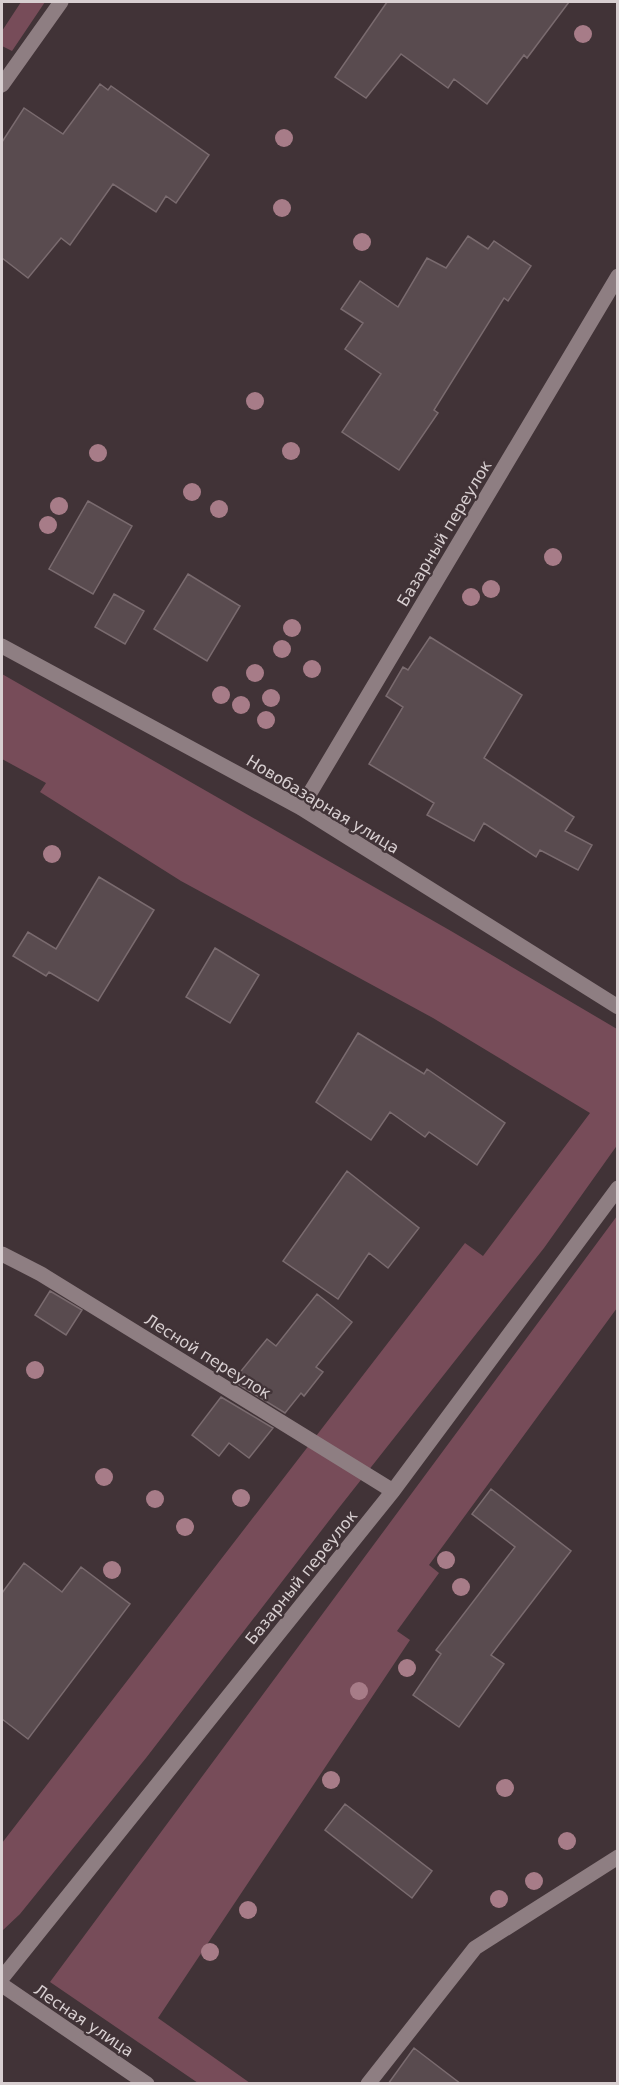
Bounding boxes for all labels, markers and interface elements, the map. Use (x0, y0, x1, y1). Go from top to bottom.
street label: Базарный переулок (393, 456, 496, 610)
street label: Новобазарная улица (243, 751, 403, 858)
street label: Лесной переулок (141, 1310, 275, 1403)
street label: Базарный переулок (241, 1506, 362, 1648)
street label: Лесная улица (30, 1980, 137, 2061)

